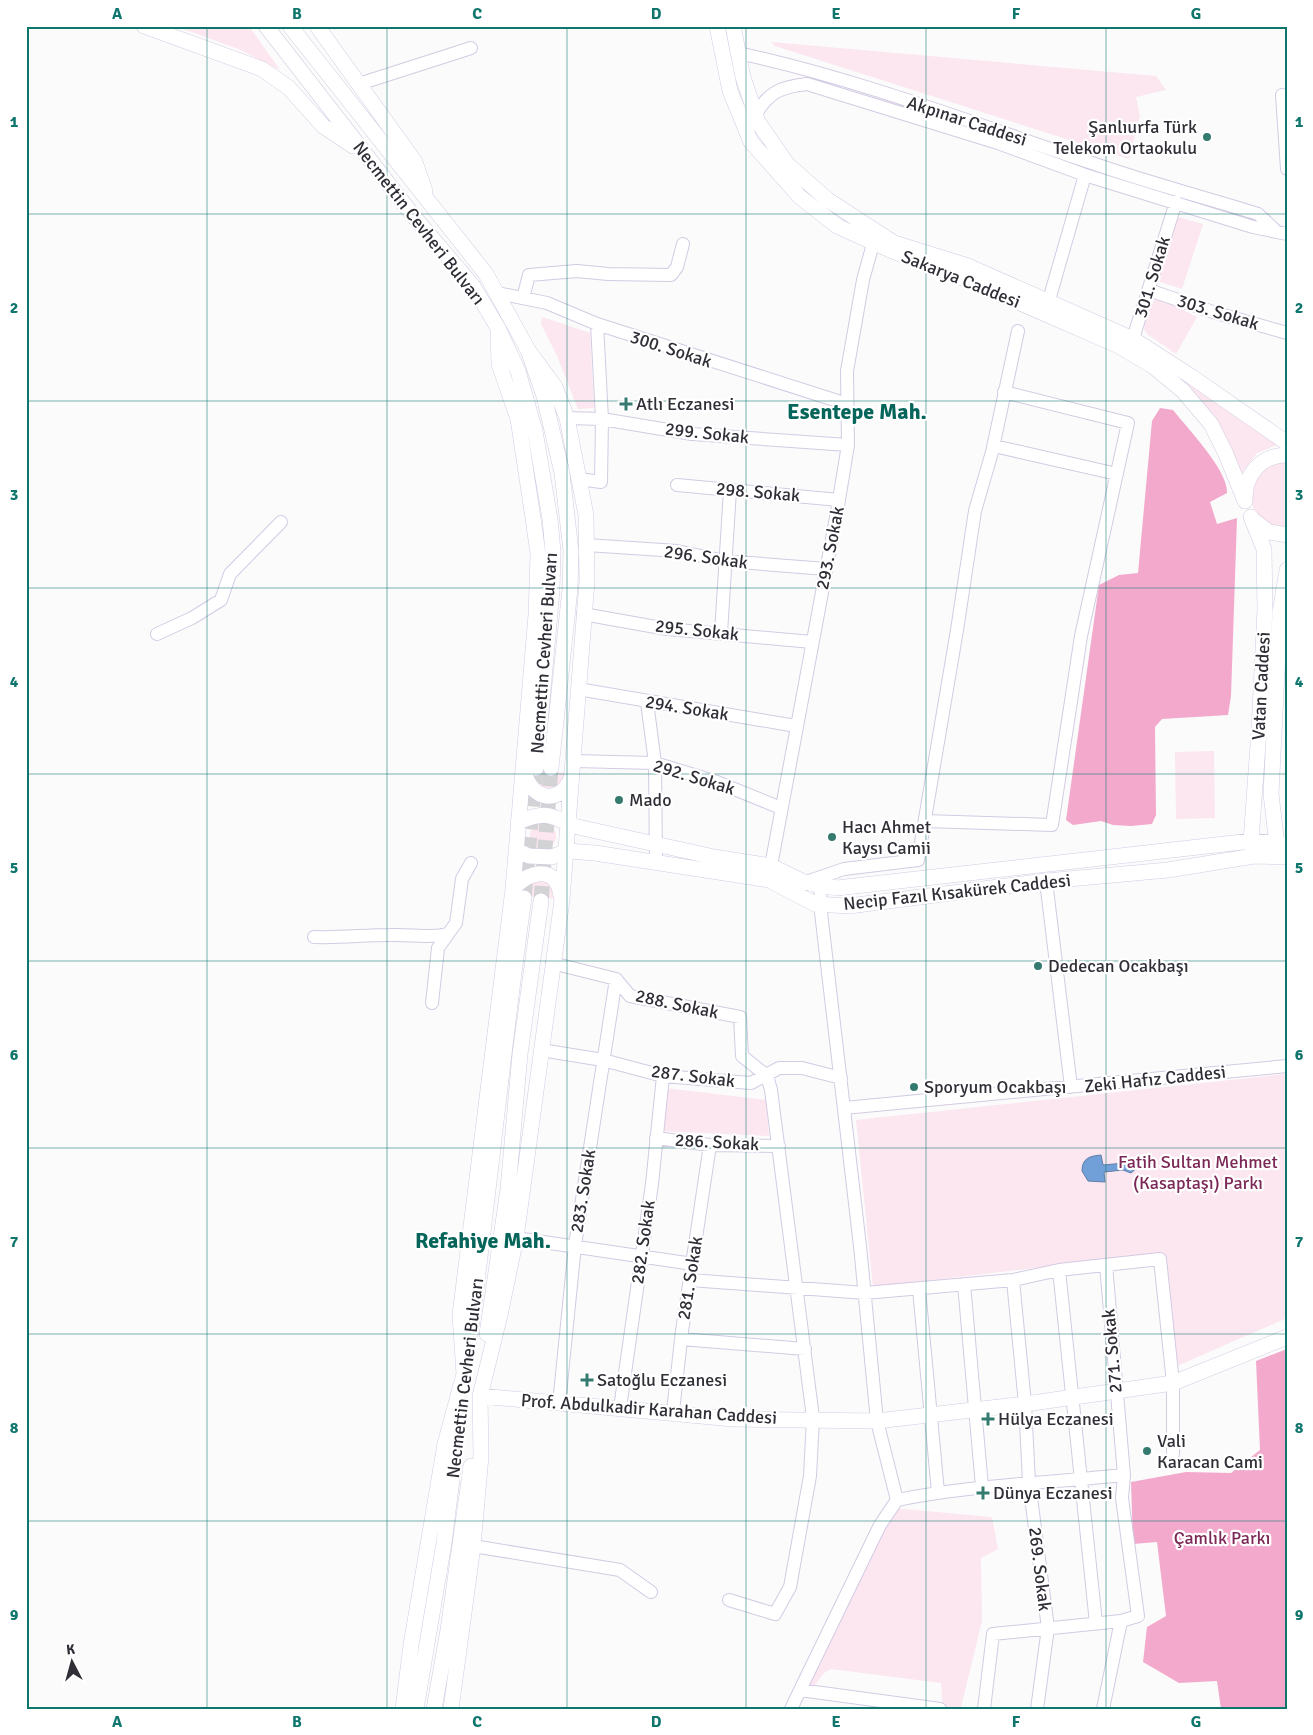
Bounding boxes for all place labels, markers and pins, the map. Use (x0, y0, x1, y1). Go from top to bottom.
place label: Şanlıurfa Türk Telekom Ortaokulu (1053, 116, 1197, 159)
marker: Şanlıurfa Türk Telekom Ortaokulu (1201, 131, 1213, 143)
place label: Atlı Eczanesi (636, 393, 734, 415)
marker: Atlı Eczanesi (620, 398, 632, 410)
place label: Mado (629, 789, 672, 811)
marker: Mado (613, 794, 625, 806)
place label: Hacı Ahmet Kaysı Camii (842, 816, 931, 859)
marker: Hacı Ahmet Kaysı Camii (826, 831, 838, 843)
place label: Dedecan Ocakbaşı (1048, 955, 1189, 977)
marker: Dedecan Ocakbaşı (1032, 960, 1044, 972)
place label: Sporyum Ocakbaşı (924, 1076, 1066, 1098)
marker: Sporyum Ocakbaşı (908, 1081, 920, 1093)
place label: Satoğlu Eczanesi (597, 1369, 727, 1391)
marker: Satoğlu Eczanesi (581, 1374, 593, 1386)
place label: Hülya Eczanesi (998, 1408, 1114, 1430)
marker: Hülya Eczanesi (982, 1413, 994, 1425)
place label: Vali Karacan Cami (1157, 1430, 1263, 1473)
marker: Vali Karacan Cami (1141, 1445, 1153, 1457)
place label: Dünya Eczanesi (993, 1482, 1113, 1504)
marker: Dünya Eczanesi (977, 1487, 989, 1499)

